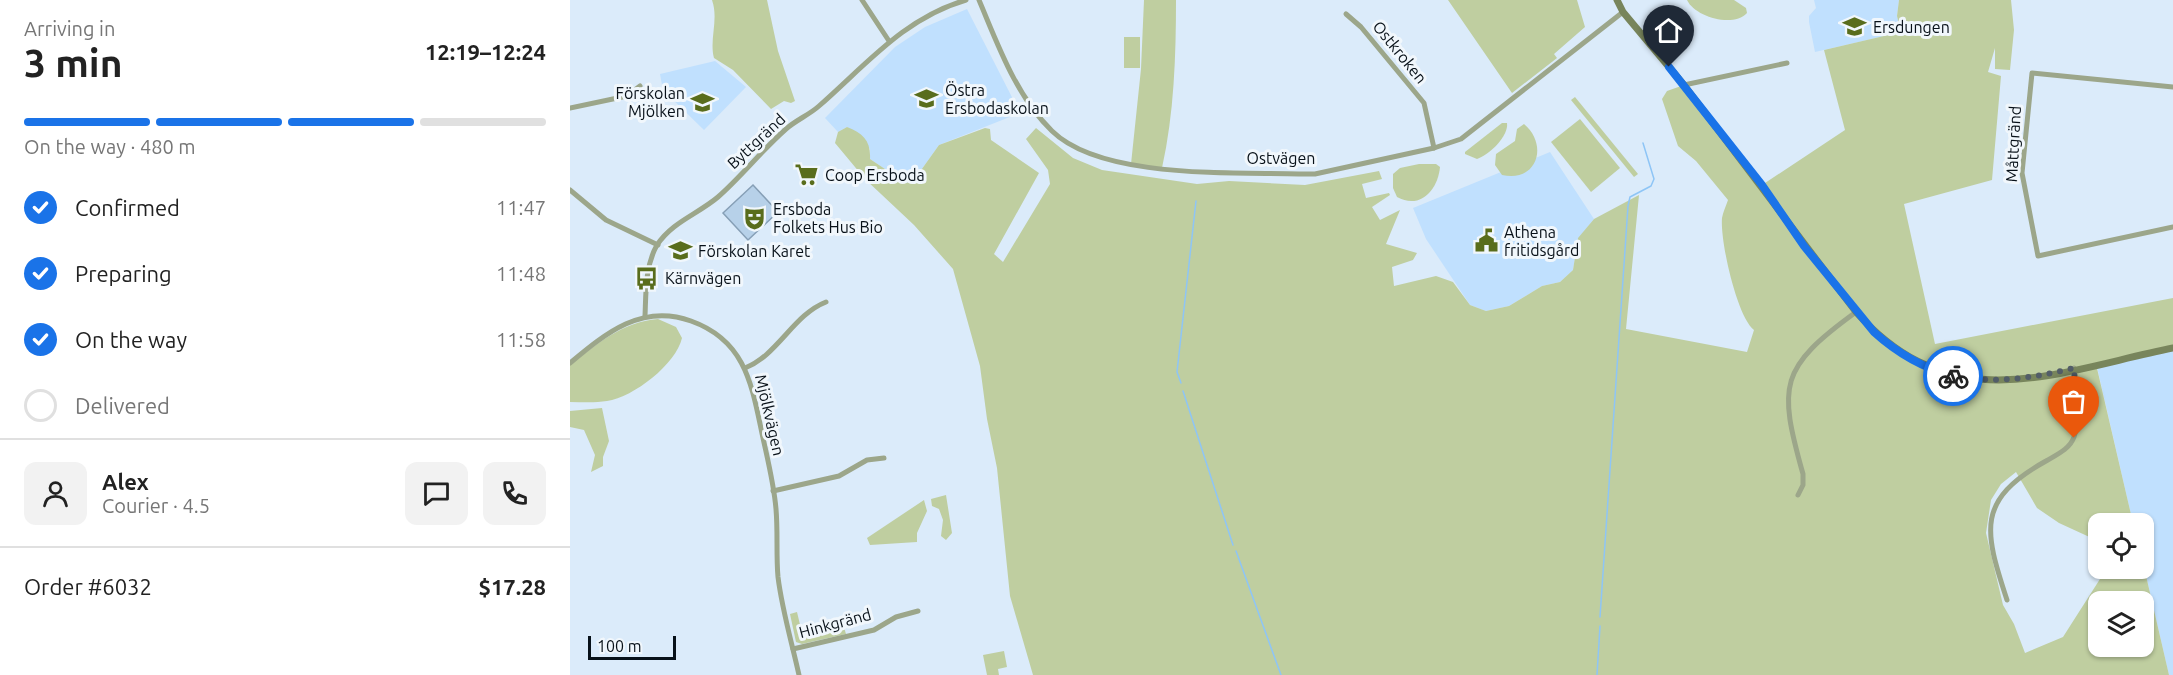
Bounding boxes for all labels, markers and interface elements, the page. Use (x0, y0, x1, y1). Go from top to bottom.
pin (1643, 5, 1694, 67)
icon: home (1652, 14, 1685, 47)
school or university icon: Ersdungen (1842, 14, 1868, 40)
text: Arriving in (24, 17, 115, 40)
street label: Ostkroken (1369, 17, 1431, 87)
place label: Ersdungen (1873, 18, 1950, 36)
text: 12:19–12:24 (425, 39, 546, 64)
text: 3 min (24, 41, 123, 84)
place label: Östra Ersbodaskolan (945, 81, 1049, 117)
place label: Förskolan Mjölken (616, 84, 685, 120)
school or university icon: Östra Ersbodaskolan (914, 86, 940, 112)
school or university icon: Förskolan Mjölken (690, 89, 716, 115)
street label: Måttgränd (2002, 105, 2024, 183)
street label: Byttgränd (723, 110, 789, 172)
text: On the way · 480 m (24, 135, 196, 158)
street label: Ostvägen (1247, 149, 1315, 167)
supermarket icon: Coop Ersboda (794, 162, 820, 188)
place label: Coop Ersboda (825, 166, 925, 184)
icon: check (24, 191, 57, 224)
text: Confirmed (75, 195, 180, 220)
text: 11:47 (496, 196, 546, 219)
place label: Ersboda Folkets Hus Bio (773, 200, 883, 236)
theatre icon: Ersboda Folkets Hus Bio (742, 205, 768, 231)
place label: Athena fritidsgård (1504, 223, 1579, 259)
public building icon: Athena fritidsgård (1473, 228, 1499, 254)
school or university icon: Förskolan Karet (667, 238, 693, 264)
place label: Förskolan Karet (698, 242, 811, 260)
icon: check (24, 257, 57, 290)
text: Preparing (75, 261, 172, 286)
text: 11:48 (496, 262, 546, 285)
bus stop icon: Kärnvägen (634, 265, 660, 291)
place label: Kärnvägen (665, 269, 741, 287)
icon: check (24, 323, 57, 356)
text: On the way (75, 327, 187, 352)
text: 11:58 (496, 328, 546, 351)
courier (1923, 346, 1983, 406)
icon: bike (1937, 360, 1970, 393)
street label: Mjölkvägen (752, 373, 788, 457)
pin (2048, 376, 2099, 438)
icon: bag (2057, 385, 2090, 418)
text: Delivered (75, 393, 170, 418)
button: person (24, 462, 87, 525)
button: chat (405, 462, 468, 525)
button: phone (483, 462, 546, 525)
text: Alex (102, 469, 149, 494)
text: Courier · 4.5 (102, 494, 210, 517)
map controls (2088, 513, 2154, 657)
button: locate (2088, 513, 2154, 579)
text: Order #6032 (24, 574, 152, 599)
text: $17.28 (479, 574, 546, 599)
button: layers (2088, 591, 2154, 657)
street label: Hinkgränd (797, 605, 873, 641)
scale bar (588, 633, 676, 660)
text: 100 m (597, 637, 642, 655)

